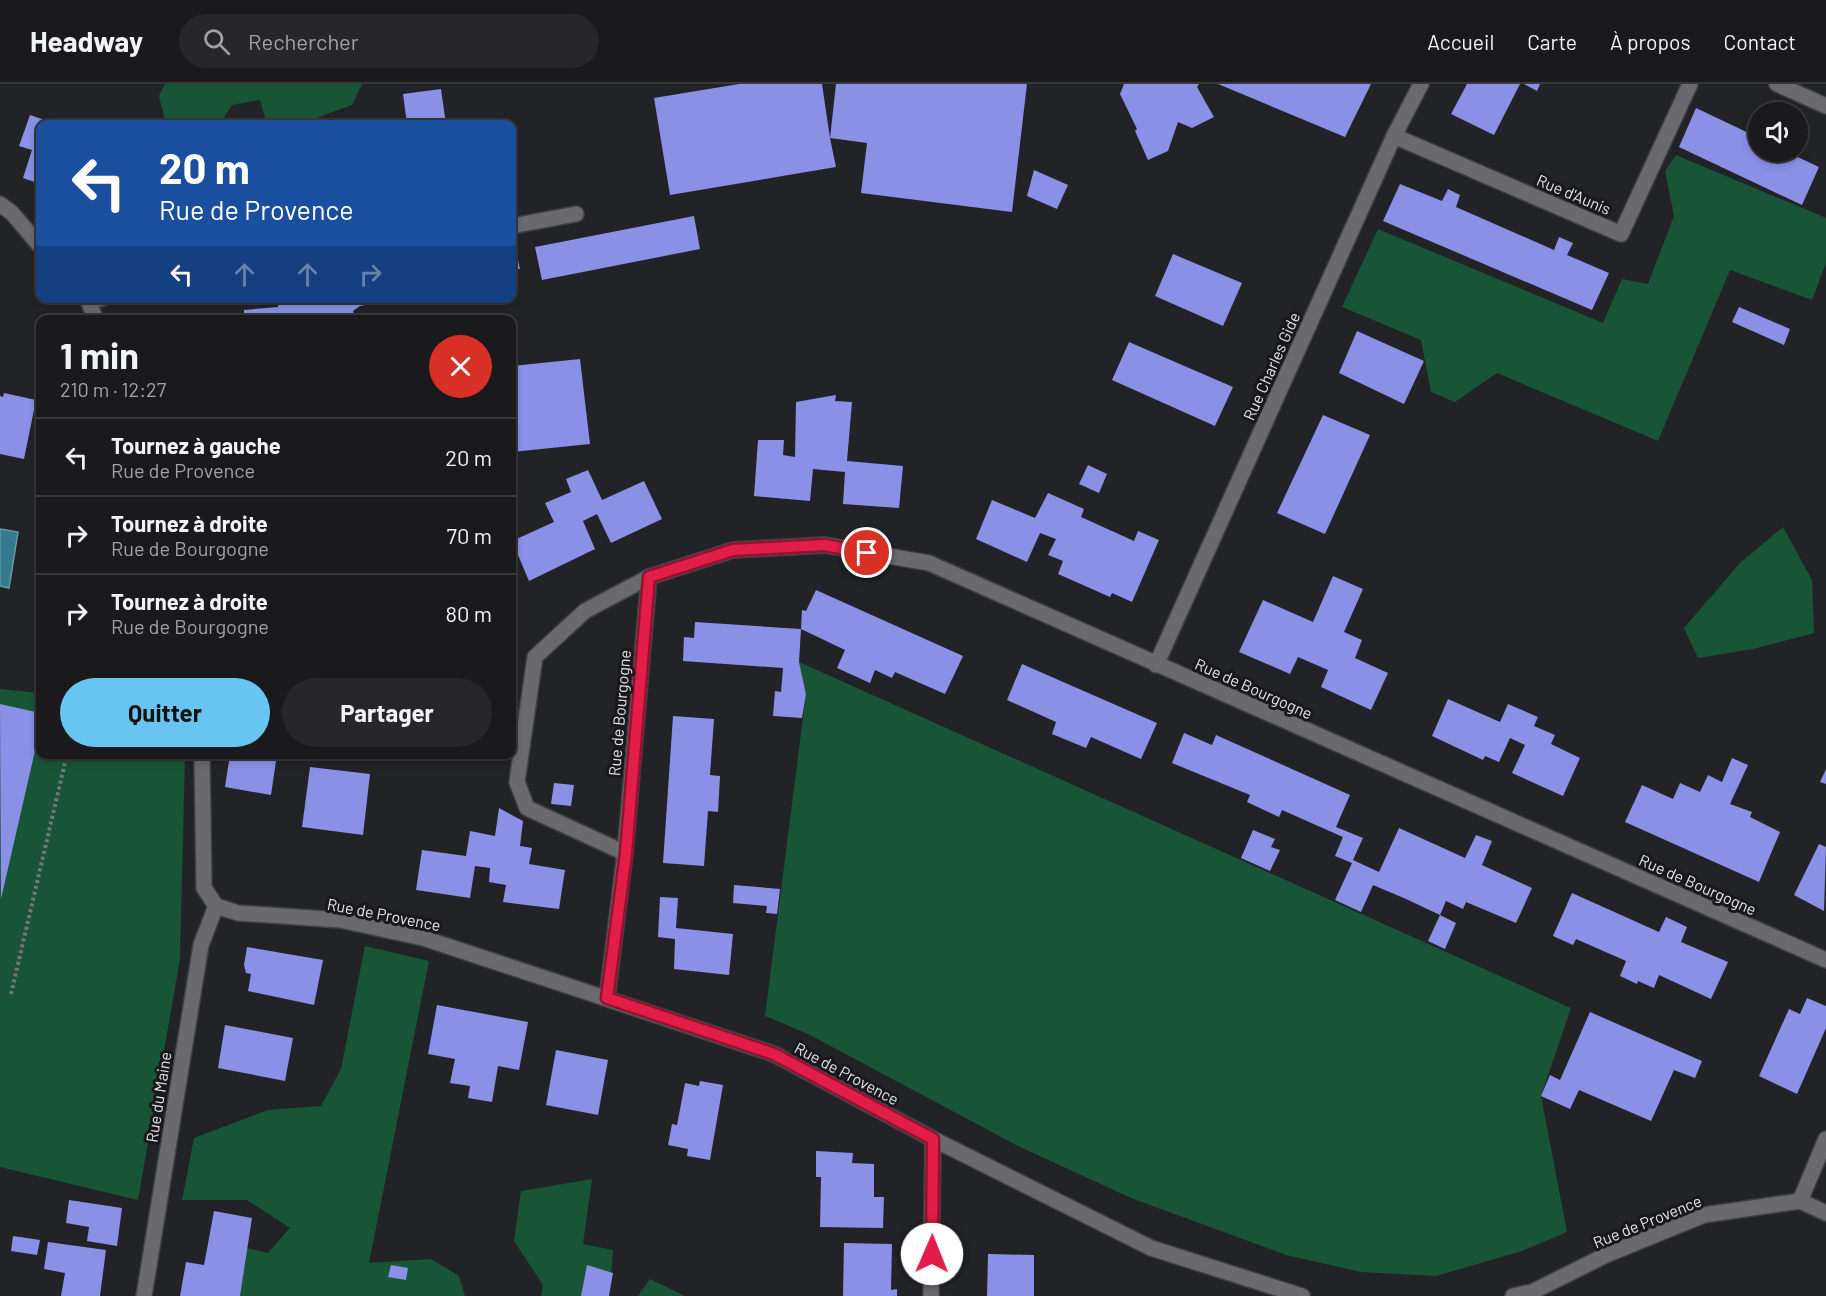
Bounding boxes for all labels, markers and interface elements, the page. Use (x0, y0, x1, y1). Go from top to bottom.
search box (179, 14, 599, 68)
text: Headway (30, 24, 143, 58)
icon: search (200, 25, 233, 58)
text: Rechercher (248, 28, 359, 54)
text: Accueil (1427, 29, 1494, 54)
text: Carte (1527, 29, 1577, 54)
text: À propos (1610, 29, 1691, 54)
text: Contact (1724, 29, 1796, 54)
map controls (1748, 102, 1808, 162)
button: sound (1748, 102, 1808, 162)
text: 20 m (159, 142, 250, 192)
icon: left (60, 144, 138, 222)
street label: Rue d'Aunis (1534, 170, 1614, 218)
text: Rue de Provence (159, 193, 354, 225)
icon: left (165, 258, 198, 291)
icon: ahead (228, 258, 261, 291)
icon: ahead (291, 258, 324, 291)
icon: right (354, 258, 387, 291)
street label: Rue Charles Gide (1239, 309, 1303, 423)
text: 1 min (60, 333, 139, 376)
button: close (429, 335, 492, 398)
text: 210 m · 12:27 (60, 377, 166, 401)
text: Tournez à gauche (111, 432, 281, 458)
icon: left (60, 441, 93, 474)
text: 20 m (445, 444, 492, 470)
text: Rue de Provence (111, 458, 255, 482)
text: Tournez à droite (111, 510, 268, 536)
icon: right (60, 519, 93, 552)
text: 70 m (447, 522, 492, 548)
pin (841, 527, 892, 578)
text: Rue de Bourgogne (111, 536, 269, 560)
icon: arrive (850, 536, 883, 569)
text: Tournez à droite (111, 588, 268, 614)
icon: right (60, 597, 93, 630)
text: 80 m (446, 600, 492, 626)
text: Rue de Bourgogne (111, 614, 269, 638)
street label: Rue de Bourgogne (604, 649, 634, 777)
street label: Rue de Bourgogne (1192, 654, 1316, 722)
button: Quitter (60, 678, 270, 747)
button: Partager (282, 678, 492, 747)
street label: Rue de Bourgogne (1636, 850, 1760, 918)
street label: Rue de Provence (326, 894, 442, 934)
street label: Rue de Provence (792, 1038, 902, 1108)
street label: Rue du Maine (141, 1050, 175, 1144)
street label: Rue de Provence (1590, 1191, 1704, 1251)
position arrow (900, 1222, 964, 1286)

